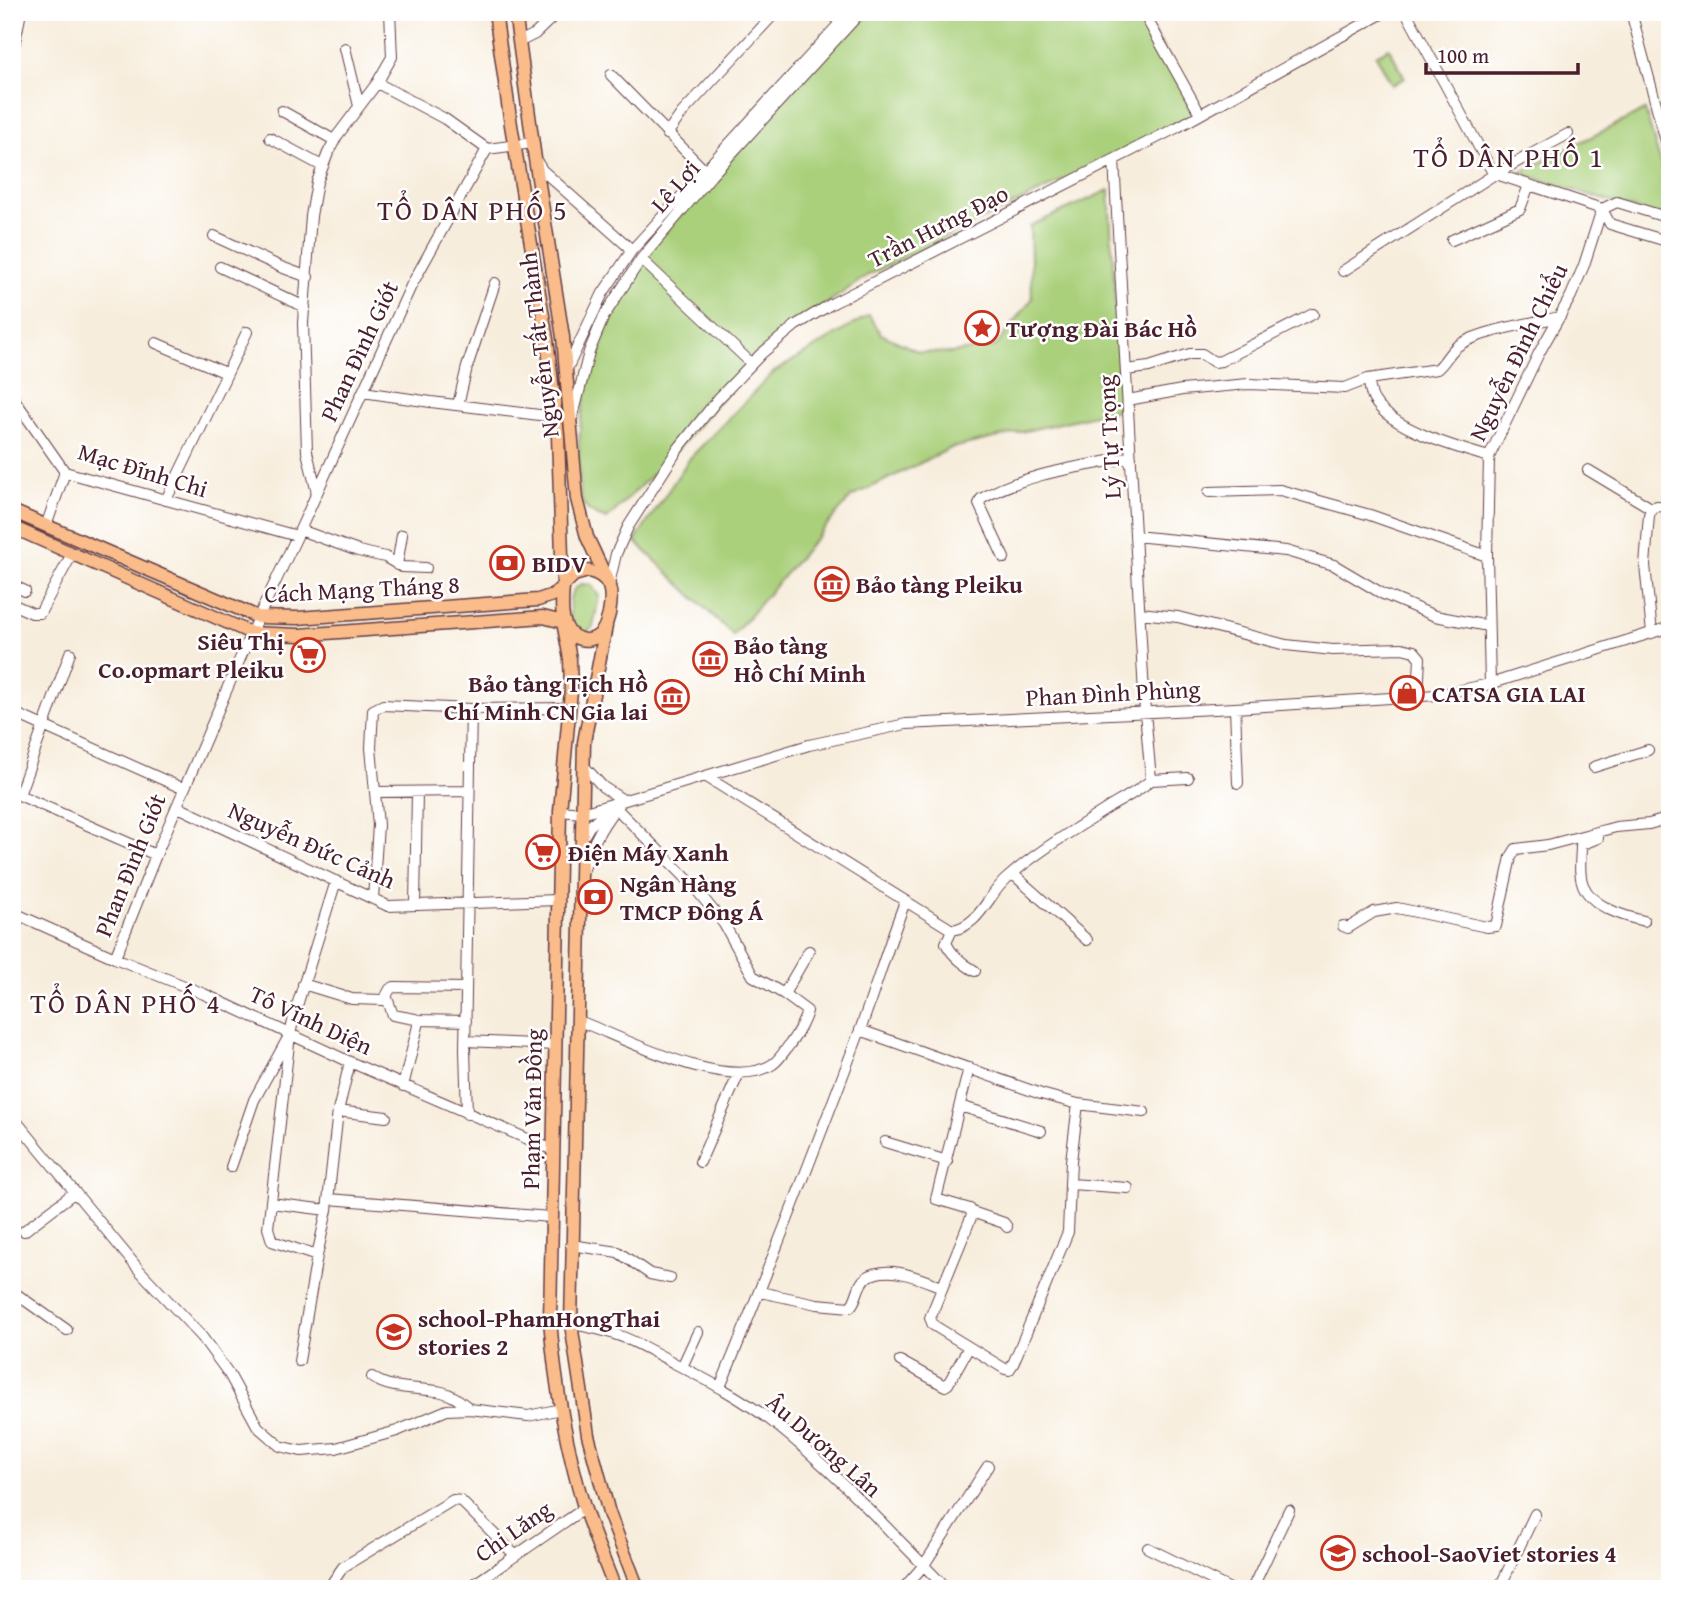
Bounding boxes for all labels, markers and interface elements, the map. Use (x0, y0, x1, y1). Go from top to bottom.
scale bar (1426, 32, 1579, 76)
text: 100 m (1437, 40, 1489, 71)
district label: TỔ DÂN PHỐ 1 (1413, 136, 1605, 177)
street label: Lê Lợi (642, 152, 708, 220)
street label: Trần Hưng Đạo (862, 176, 1014, 276)
district label: TỔ DÂN PHỐ 5 (377, 189, 569, 230)
street label: Nguyễn Tất Thành (510, 250, 568, 440)
street label: Nguyễn Đình Chiểu (1460, 257, 1576, 447)
street label: Phan Đình Giót (311, 274, 407, 427)
place icon: Tượng Đài Bác Hồ (963, 309, 1001, 347)
place label: Tượng Đài Bác Hồ (1006, 311, 1197, 346)
street label: Lý Tự Trọng (1088, 374, 1130, 500)
street label: Mạc Đĩnh Chi (74, 434, 212, 506)
bank icon: BIDV (488, 544, 526, 582)
place label: BIDV (532, 546, 587, 581)
museum icon: Bảo tàng Pleiku (813, 565, 851, 603)
street label: Cách Mạng Tháng 8 (263, 566, 461, 612)
place label: Bảo tàng Pleiku (856, 567, 1023, 602)
place label: Siêu Thị Co.opmart Pleiku (98, 624, 284, 687)
place label: Bảo tàng Hồ Chí Minh (734, 628, 866, 691)
supermarket icon: Siêu Thị Co.opmart Pleiku (289, 636, 327, 674)
museum icon: Bảo tàng Hồ Chí Minh (691, 640, 729, 678)
place label: Bảo tàng Tịch Hồ Chí Minh CN Gia lai (444, 666, 648, 729)
street label: Phan Đình Phùng (1025, 671, 1201, 715)
shop icon: CATSA GIA LAI (1388, 674, 1426, 712)
place label: CATSA GIA LAI (1432, 676, 1586, 711)
museum icon: Bảo tàng Tịch Hồ Chí Minh CN Gia lai (653, 678, 691, 716)
street label: Phan Đình Giót (85, 788, 175, 942)
street label: Nguyễn Đức Cảnh (223, 792, 402, 898)
supermarket icon: Điện Máy Xanh (524, 833, 562, 871)
place label: Điện Máy Xanh (568, 835, 729, 870)
place label: Ngân Hàng TMCP Đông Á (620, 866, 764, 929)
bank icon: Ngân Hàng TMCP Đông Á (576, 878, 614, 916)
street label: Tô Vĩnh Diện (244, 976, 379, 1064)
district label: TỔ DÂN PHỐ 4 (30, 982, 222, 1023)
street label: Phạm Văn Đồng (513, 1028, 551, 1190)
place label: school-PhamHongThai stories 2 (418, 1301, 660, 1364)
school or university icon: school-PhamHongThai stories 2 (375, 1313, 413, 1351)
street label: Âu Dương Lân (758, 1385, 890, 1506)
street label: Chi Lăng (467, 1492, 559, 1570)
school or university icon: school-SaoViet stories 4 (1319, 1534, 1357, 1572)
place label: school-SaoViet stories 4 (1362, 1536, 1617, 1571)

